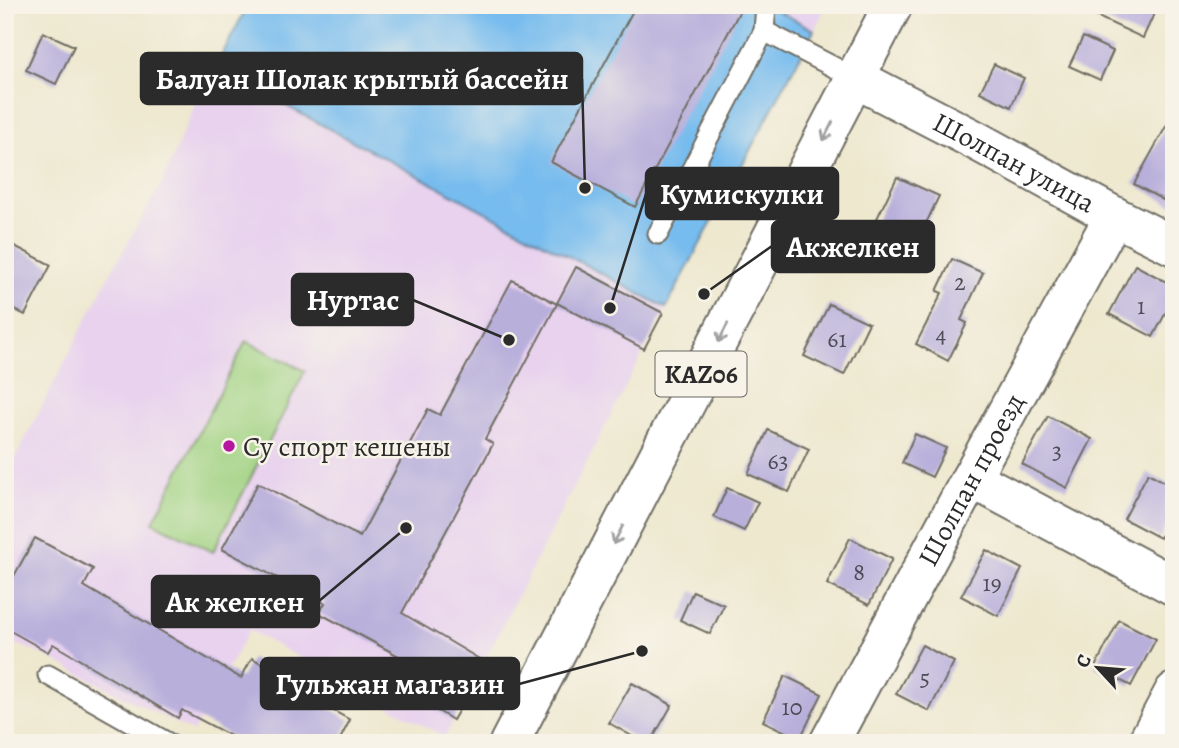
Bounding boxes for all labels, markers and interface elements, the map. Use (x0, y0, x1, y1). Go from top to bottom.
callout: Балуан Шолак крытый бассейн (141, 53, 582, 104)
text: Балуан Шолак крытый бассейн (155, 59, 569, 99)
street label: Шолпан улица (926, 103, 1102, 222)
one-way arrow (820, 120, 834, 141)
callout: Кумискулки (646, 168, 838, 219)
text: Кумискулки (660, 174, 824, 214)
callout: Акжелкен (772, 221, 934, 272)
text: Акжелкен (785, 227, 920, 267)
house number: 2 (954, 266, 966, 298)
callout: Нуртас (292, 274, 413, 325)
text: Нуртас (306, 280, 400, 320)
house number: 1 (1137, 290, 1145, 322)
house number: 4 (936, 318, 947, 350)
one-way arrow (715, 322, 729, 343)
house number: 61 (827, 323, 847, 355)
road number: KАZ06 (656, 352, 746, 396)
street label: Шолпан проезд (909, 387, 1034, 573)
place label: Су спорт кешены (243, 428, 451, 466)
house number: 3 (1052, 435, 1062, 467)
marker: Су спорт кешены (221, 438, 237, 454)
house number: 63 (767, 445, 789, 477)
one-way arrow (610, 524, 624, 545)
house number: 8 (853, 556, 865, 588)
house number: 19 (982, 567, 1002, 599)
callout: Ак желкен (152, 576, 319, 627)
text: Ак желкен (165, 582, 304, 622)
north arrow (1064, 632, 1134, 702)
text: С (1069, 650, 1098, 672)
callout: Гульжан магазин (261, 658, 519, 709)
house number: 5 (920, 662, 930, 694)
text: Гульжан магазин (275, 664, 505, 704)
house number: 10 (782, 691, 803, 723)

